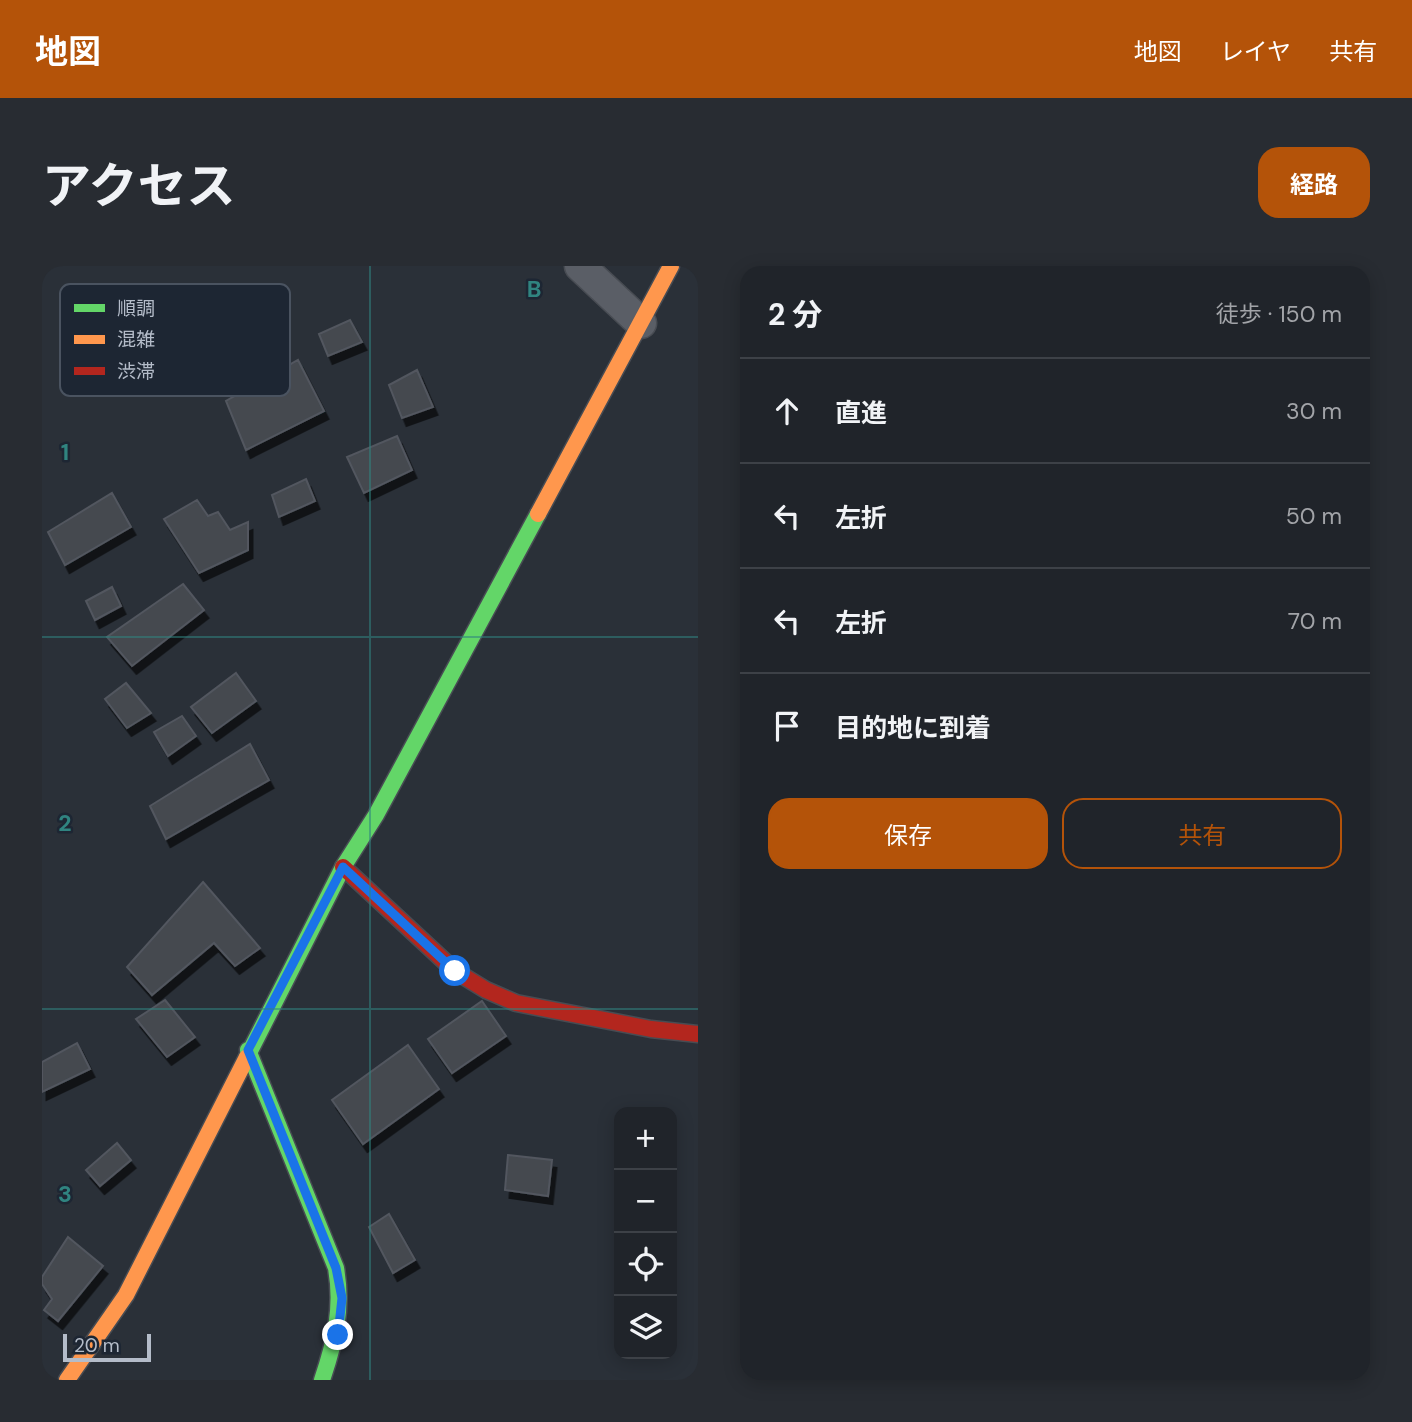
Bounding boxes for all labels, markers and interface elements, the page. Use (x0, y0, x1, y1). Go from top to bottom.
text: 地図 (35, 30, 101, 73)
text: 地図 (1134, 36, 1182, 67)
text: レイヤ (1220, 36, 1291, 67)
text: 共有 (1329, 36, 1377, 67)
button: 経路 (1258, 147, 1370, 218)
text: アクセス (42, 154, 236, 218)
text: B (527, 274, 541, 304)
legend (60, 284, 290, 396)
text: 2 分 (768, 295, 822, 334)
text: 順調 (117, 296, 155, 321)
text: 徒歩 · 150 m (1216, 299, 1342, 329)
text: 混雑 (117, 327, 155, 352)
text: 渋滞 (117, 359, 155, 384)
icon: ahead (768, 392, 806, 430)
text: 直進 (835, 396, 887, 430)
text: 30 m (1286, 396, 1342, 426)
text: 1 (61, 437, 69, 467)
icon: left (768, 497, 806, 535)
text: 左折 (835, 501, 887, 535)
text: 50 m (1286, 501, 1342, 531)
icon: left (768, 602, 806, 640)
text: 左折 (835, 606, 887, 640)
text: 70 m (1288, 606, 1342, 636)
icon: arrive (768, 707, 806, 745)
text: 目的地に到着 (835, 711, 991, 745)
button: 保存 (768, 798, 1048, 869)
button: 共有 (1062, 798, 1342, 869)
text: 2 (58, 808, 72, 838)
route start (439, 955, 470, 986)
map controls (614, 1107, 677, 1359)
button: + (614, 1107, 677, 1170)
button: − (614, 1170, 677, 1233)
text: 3 (58, 1179, 72, 1209)
button: locate (614, 1233, 677, 1296)
button: layers (614, 1296, 677, 1359)
route end (322, 1319, 353, 1350)
scale bar (63, 1331, 150, 1363)
text: 20 m (74, 1333, 120, 1358)

